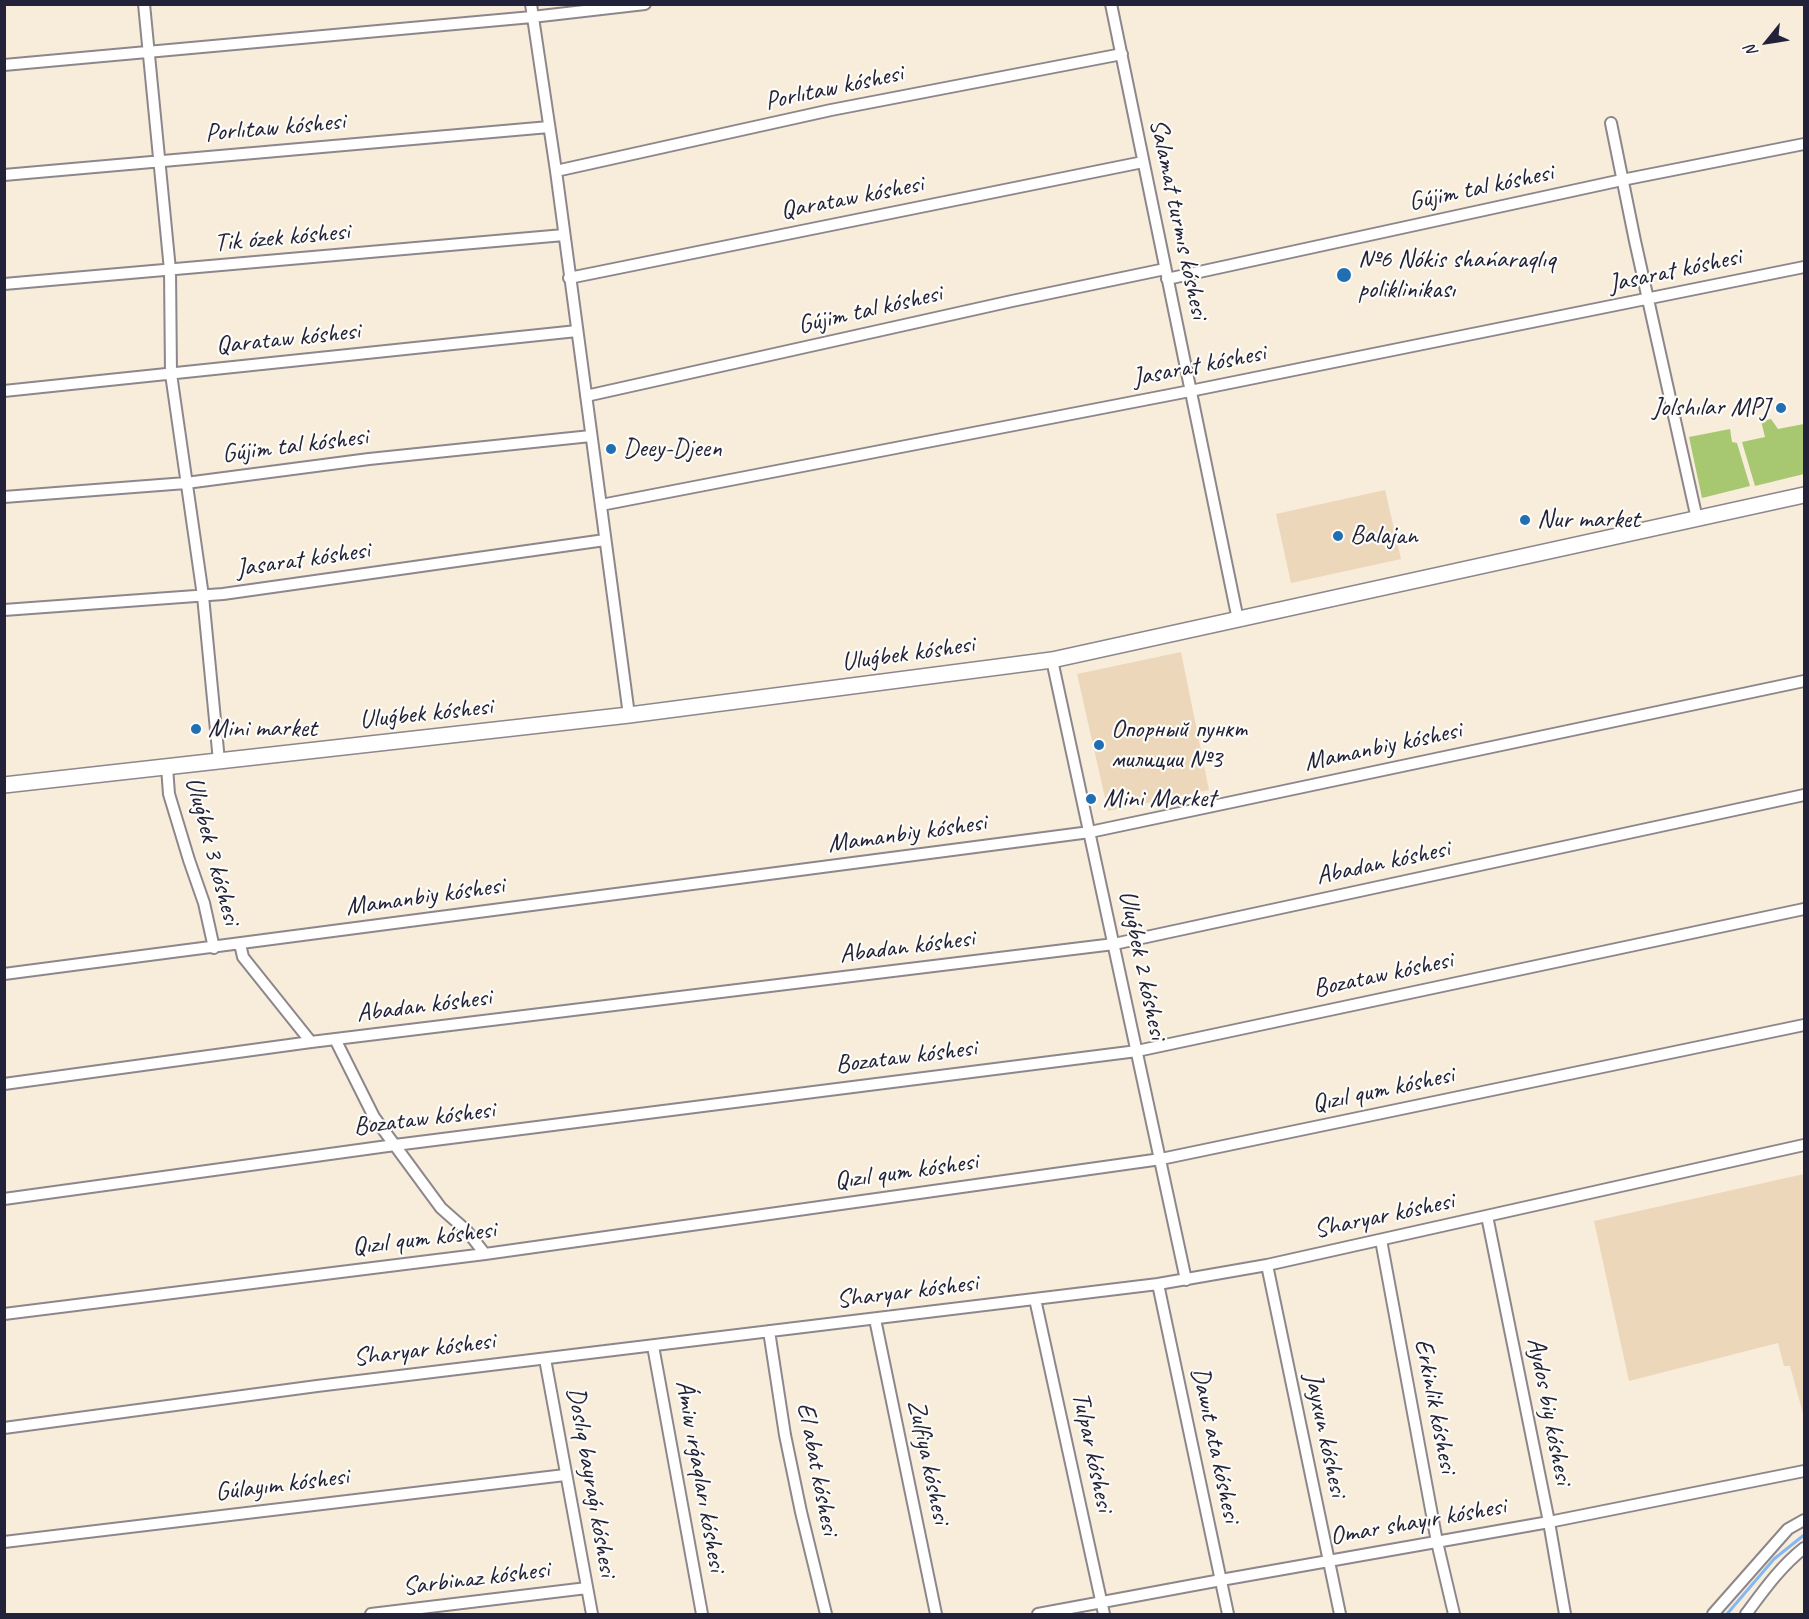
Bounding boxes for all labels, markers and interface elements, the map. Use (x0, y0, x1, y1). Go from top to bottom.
north arrow (1737, 12, 1797, 72)
text: N (1740, 42, 1763, 60)
street label: Porlıtaw kóshesi (762, 58, 906, 118)
street label: Porlıtaw kóshesi (204, 106, 346, 150)
street label: Salamat turmıs kóshesi (1142, 116, 1214, 322)
street label: Gújim tal kóshesi (1406, 157, 1556, 219)
street label: Qarataw kóshesi (778, 169, 926, 227)
street label: Tik ózek kóshesi (213, 217, 351, 259)
street label: Jasarat kóshesi (1606, 242, 1744, 300)
place label: №6 Nókis shańaraqlıq poliklinikası (1358, 244, 1556, 306)
marker: №6 Nókis shańaraqlıq poliklinikası (1335, 266, 1353, 284)
street label: Gújim tal kóshesi (795, 278, 945, 342)
street label: Qarataw kóshesi (214, 316, 362, 362)
street label: Jasarat kóshesi (1130, 338, 1268, 394)
place label: Jolshılar MPJ (1652, 392, 1769, 424)
marker: Jolshılar MPJ (1774, 401, 1788, 415)
street label: Gújim tal kóshesi (220, 422, 370, 470)
place label: Deey-Djeen (623, 433, 722, 465)
marker: Deey-Djeen (604, 442, 618, 456)
place label: Nur market (1537, 504, 1640, 536)
marker: Nur market (1518, 513, 1532, 527)
place label: Balajan (1350, 520, 1417, 552)
marker: Balajan (1331, 529, 1345, 543)
street label: Jasarat kóshesi (234, 535, 372, 585)
street label: Uluǵbek kóshesi (840, 629, 976, 679)
street label: Uluǵbek kóshesi (358, 692, 494, 736)
place label: Mini market (208, 713, 317, 745)
place label: Опорный пункт милиции №3 (1111, 714, 1246, 776)
street label: Mamanbiy kóshesi (1302, 715, 1464, 779)
marker: Mini market (189, 722, 203, 736)
marker: Опорный пункт милиции №3 (1092, 738, 1106, 752)
street label: Uluǵbek 3 kóshesi (177, 774, 247, 928)
place label: Mini Market (1103, 783, 1216, 815)
marker: Mini Market (1084, 792, 1098, 806)
street label: Mamanbiy kóshesi (826, 807, 988, 861)
street label: Abadan kóshesi (1313, 834, 1453, 892)
street label: Mamanbiy kóshesi (344, 870, 506, 924)
street label: Uluǵbek 2 kóshesi (1111, 888, 1173, 1042)
street label: Abadan kóshesi (838, 923, 976, 971)
street label: Bozataw kóshesi (1310, 945, 1456, 1005)
street label: Abadan kóshesi (355, 982, 493, 1030)
street label: Bozataw kóshesi (834, 1033, 978, 1081)
street label: Qızıl qum kóshesi (1309, 1060, 1457, 1120)
street label: Bozataw kóshesi (352, 1095, 496, 1143)
street label: Qızıl qum kóshesi (832, 1146, 980, 1198)
street label: Sharyar kóshesi (1311, 1186, 1457, 1246)
street label: Qızıl qum kóshesi (350, 1215, 498, 1263)
street label: Sharyar kóshesi (834, 1268, 980, 1316)
street label: Sharyar kóshesi (351, 1326, 497, 1374)
street label: Aydos biy kóshesi (1519, 1335, 1579, 1487)
street label: Erkinlik kóshesi (1407, 1336, 1463, 1476)
street label: Dawıt ata kóshesi (1183, 1365, 1247, 1525)
street label: Jayxun kóshesi (1297, 1370, 1353, 1500)
street label: Ámiw ırǵaqları kóshesi (668, 1378, 732, 1574)
street label: Doslıq bayraǵı kóshesi (559, 1385, 623, 1579)
street label: Tulpar kóshesi (1064, 1389, 1120, 1515)
street label: Zulfiya kóshesi (900, 1397, 956, 1527)
street label: El abat kóshesi (789, 1400, 845, 1538)
street label: Gúlayım kóshesi (214, 1461, 350, 1509)
street label: Omar shayır kóshesi (1328, 1491, 1508, 1553)
street label: Sarbinaz kóshesi (401, 1555, 551, 1603)

